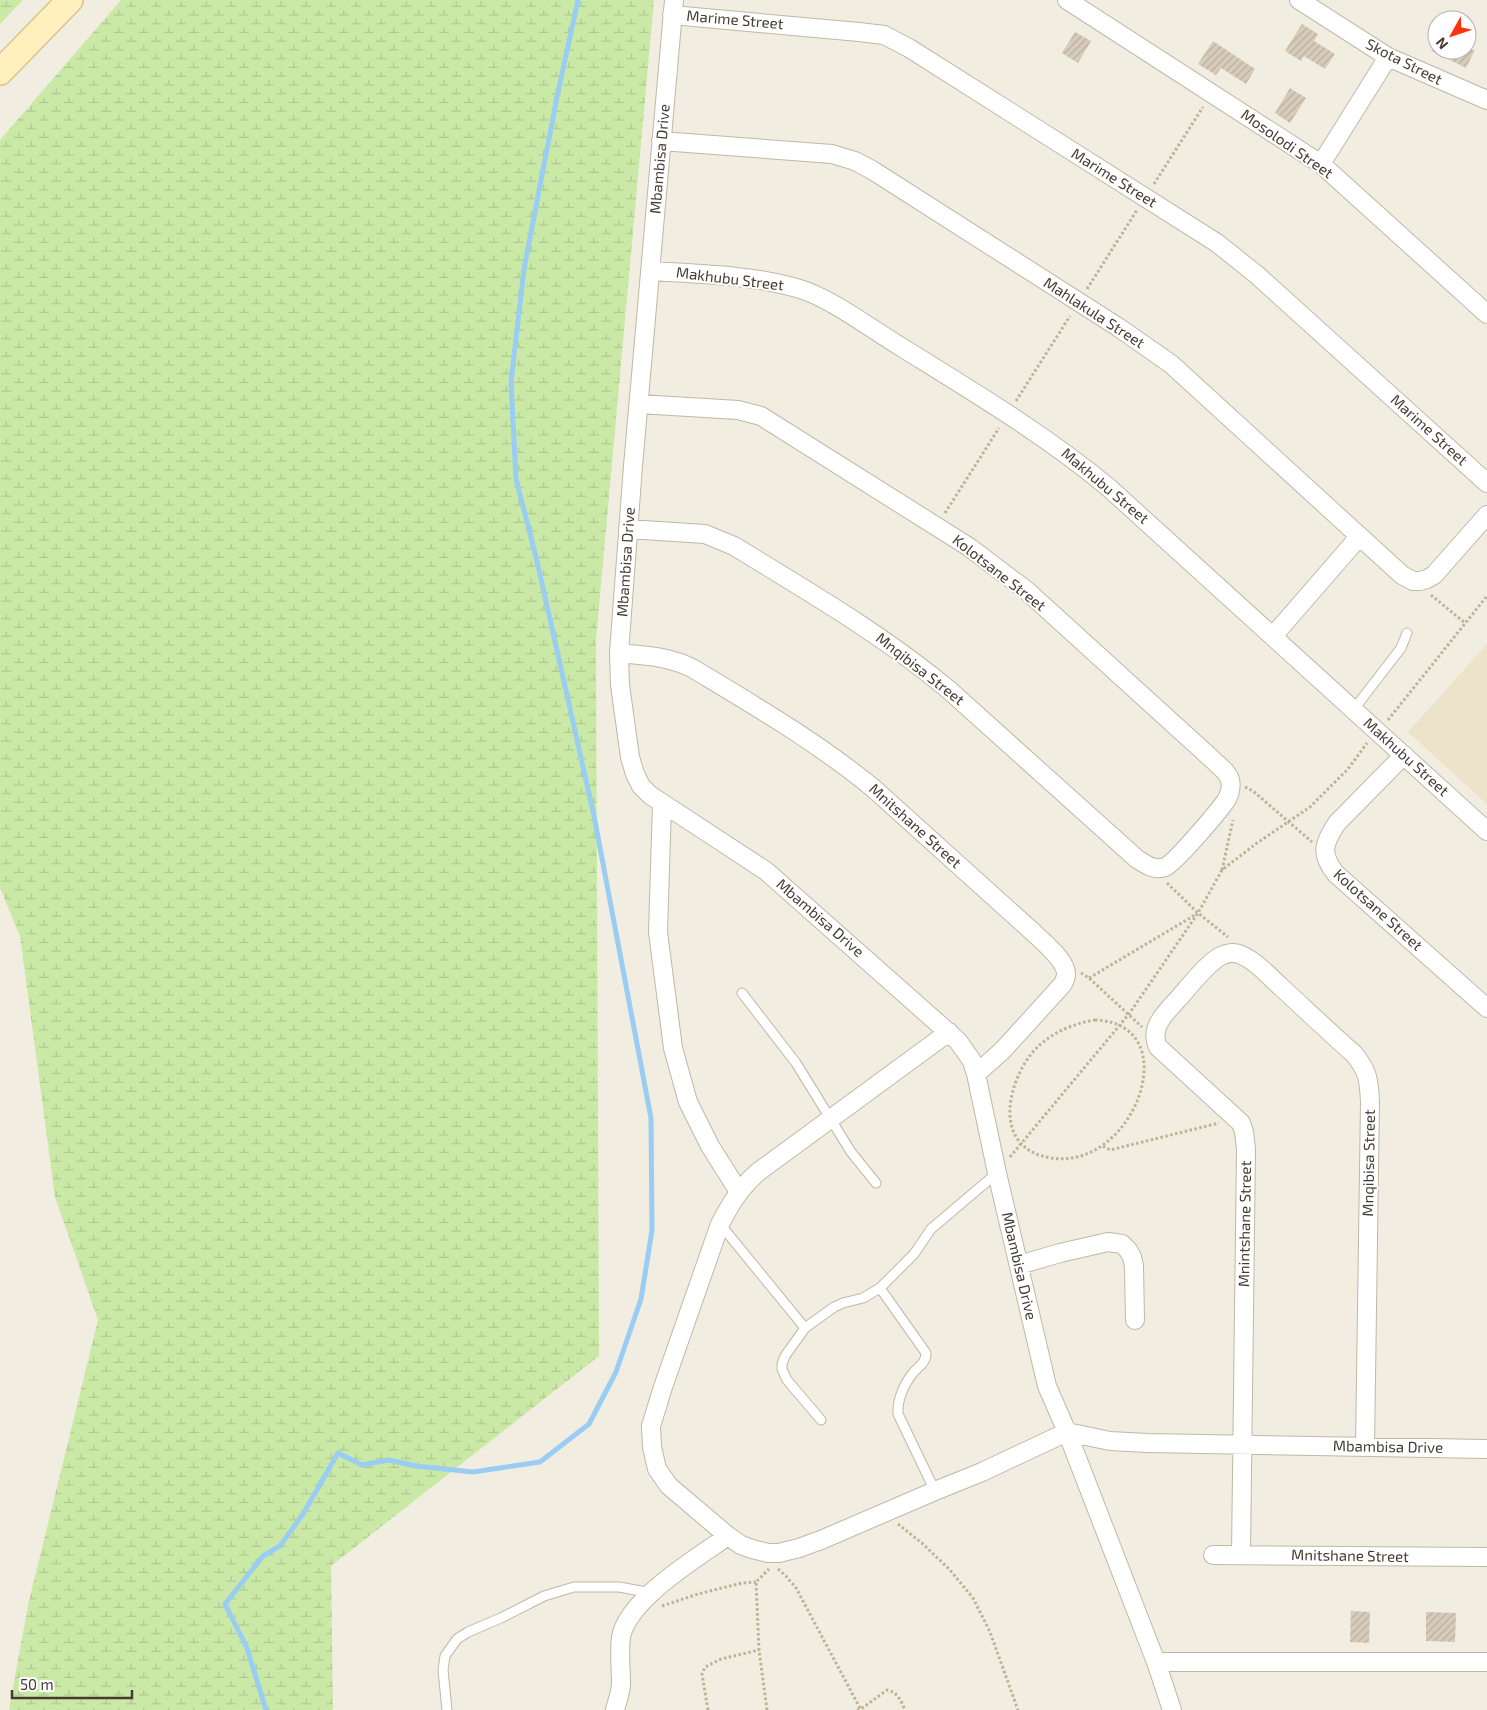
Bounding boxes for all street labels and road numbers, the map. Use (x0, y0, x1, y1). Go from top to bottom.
street label: Marime Street (686, 6, 785, 32)
street label: Skota Street (1363, 34, 1446, 88)
street label: Mbambisa Drive (645, 103, 673, 215)
street label: Mosolodi Street (1238, 105, 1337, 182)
street label: Marime Street (1068, 144, 1161, 211)
street label: Makhubu Street (675, 262, 785, 294)
street label: Mahlakula Street (1041, 273, 1149, 352)
street label: Marime Street (1387, 390, 1472, 469)
street label: Makhubu Street (1058, 443, 1153, 527)
street label: Mbambisa Drive (612, 506, 638, 618)
street label: Kolotsane Street (949, 530, 1050, 614)
street label: Mnqibisa Street (873, 628, 969, 709)
street label: Makhubu Street (1360, 713, 1453, 799)
street label: Mnitshane Street (866, 779, 966, 872)
street label: Kolotsane Street (1330, 865, 1427, 954)
street label: Mbambisa Drive (773, 874, 868, 960)
street label: Mnqibisa Street (1358, 1109, 1378, 1217)
street label: Mnintshane Street (1234, 1160, 1254, 1287)
street label: Mbambisa Drive (999, 1210, 1041, 1321)
street label: Mbambisa Drive (1333, 1436, 1443, 1456)
street label: Mnitshane Street (1291, 1545, 1409, 1565)

